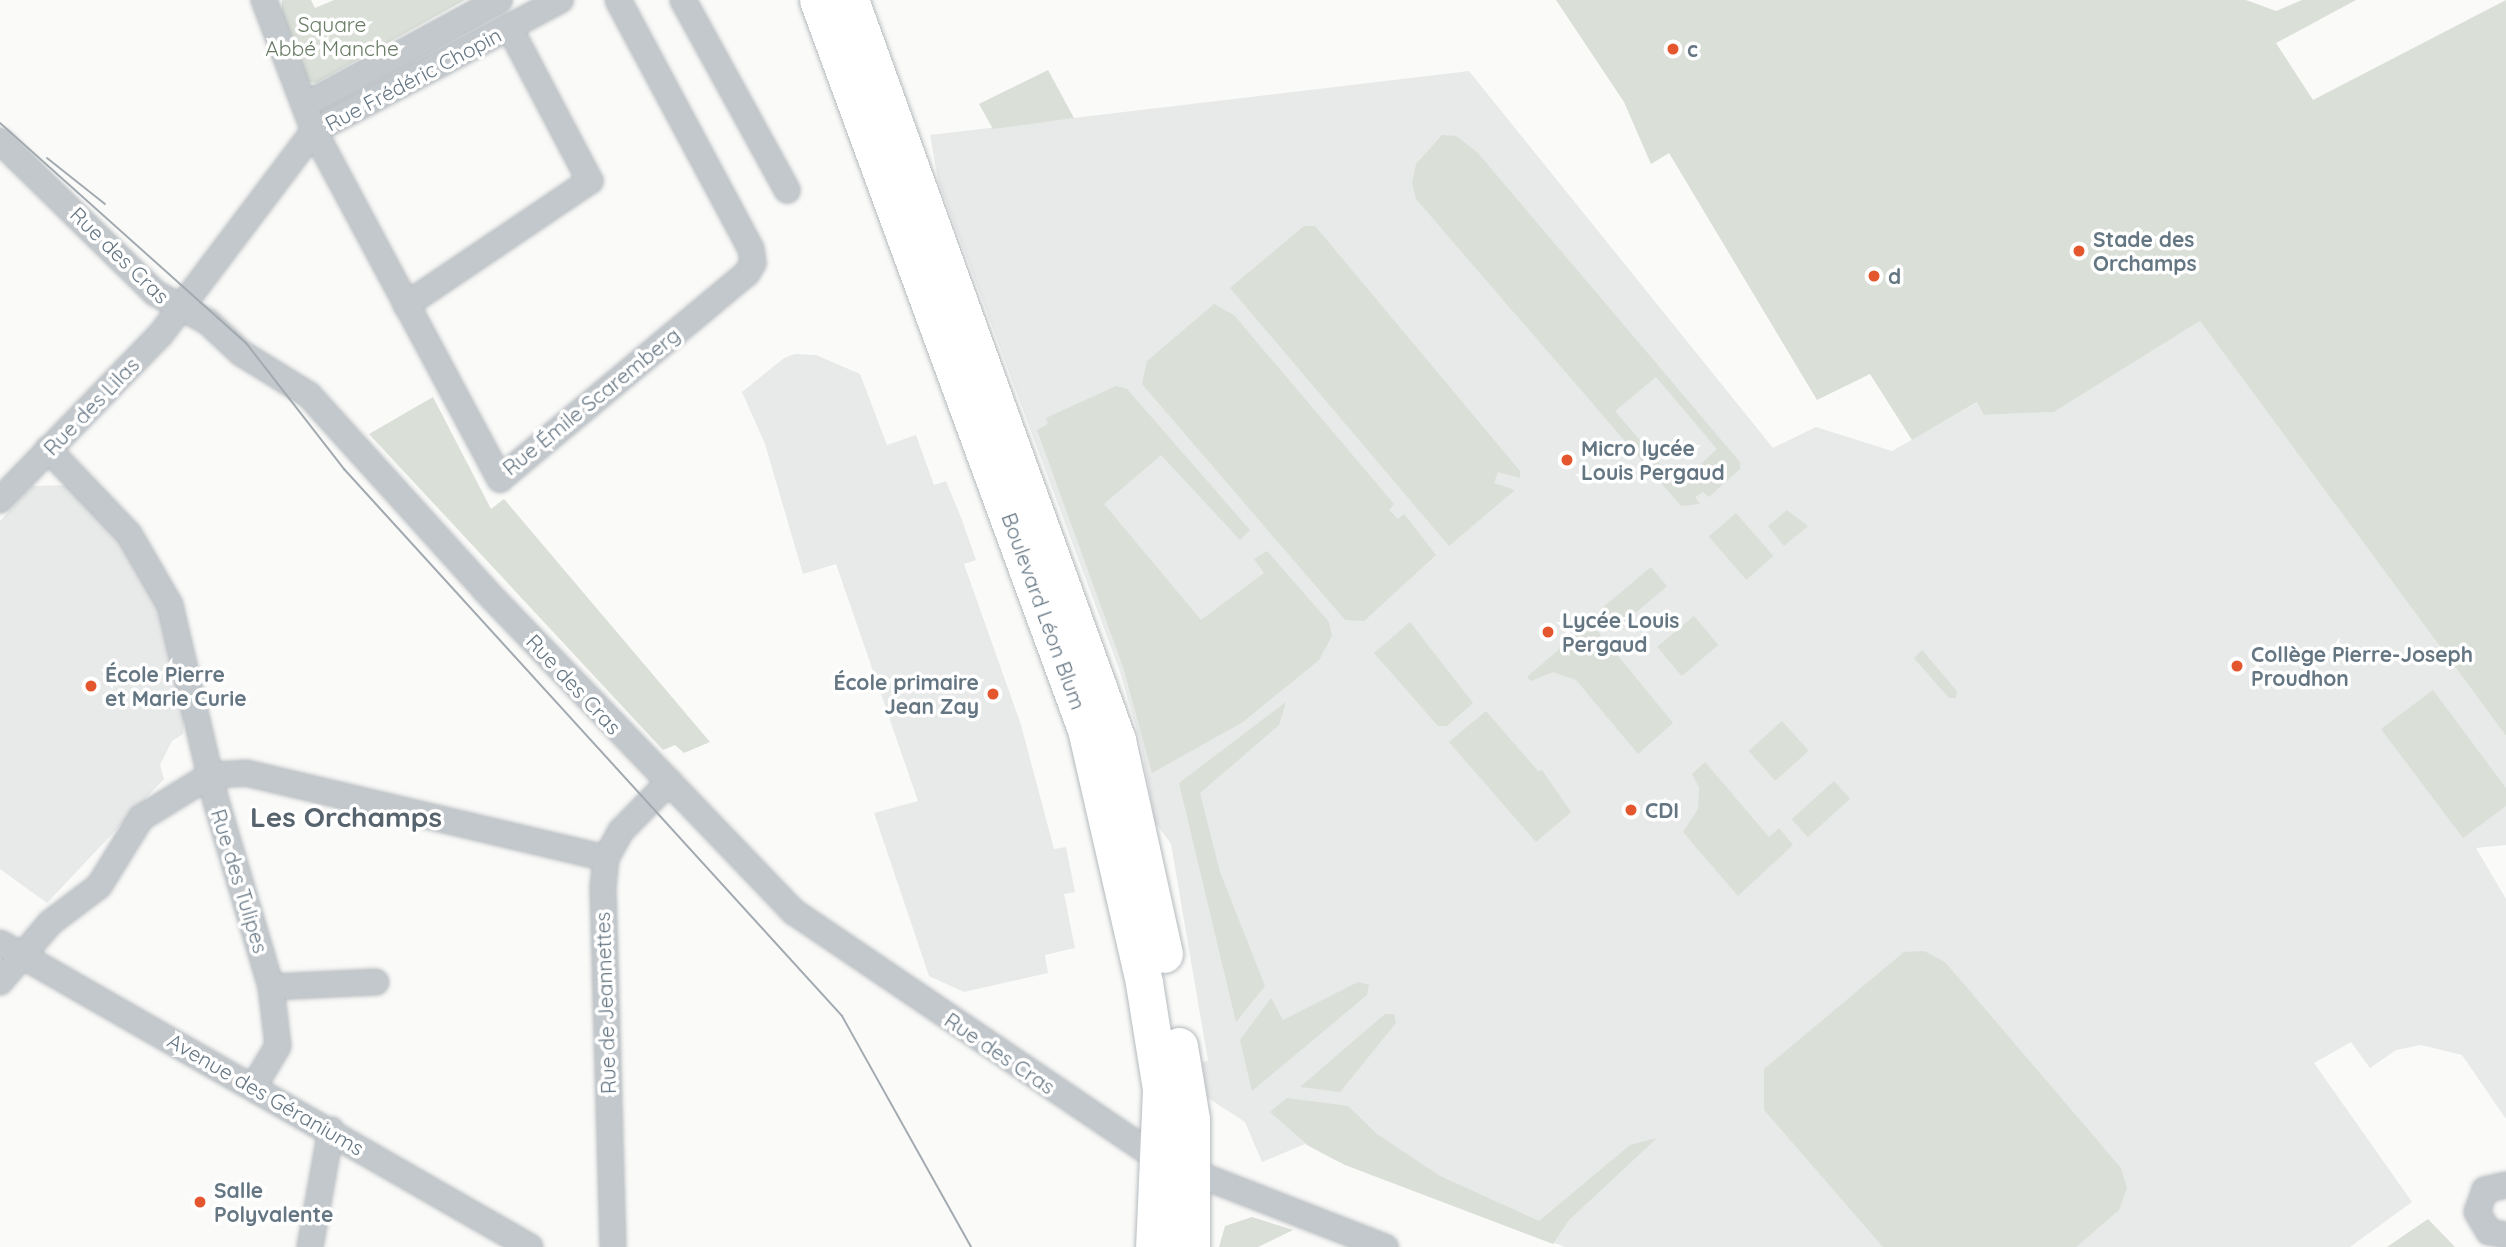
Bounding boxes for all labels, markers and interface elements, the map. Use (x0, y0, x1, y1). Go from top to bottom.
park label: Square Abbé Manche (265, 11, 399, 61)
street label: Rue Frédéric Chopin (321, 22, 505, 136)
place label: c (1687, 36, 1698, 62)
marker: c (1665, 41, 1681, 57)
street label: Rue des Cras (65, 202, 175, 308)
place label: Stade des Orchamps (2093, 226, 2197, 276)
marker: Stade des Orchamps (2071, 243, 2087, 259)
place label: d (1888, 263, 1901, 289)
marker: d (1866, 268, 1882, 284)
street label: Rue Émile Scaremberg (497, 322, 685, 480)
street label: Rue des Lilas (38, 352, 144, 460)
place label: Micro lycée Louis Pergaud (1581, 435, 1725, 485)
marker: Micro lycée Louis Pergaud (1559, 452, 1575, 468)
street label: Boulevard Léon Blum (997, 509, 1091, 713)
place label: Lycée Louis Pergaud (1562, 607, 1679, 657)
marker: Lycée Louis Pergaud (1540, 624, 1556, 640)
street label: Rue des Cras (521, 629, 627, 739)
place label: Collège Pierre-Joseph Proudhon (2251, 641, 2473, 691)
marker: Collège Pierre-Joseph Proudhon (2229, 658, 2245, 674)
place label: École Pierre et Marie Curie (105, 661, 247, 711)
place label: École primaire Jean Zay (833, 669, 979, 719)
marker: École Pierre et Marie Curie (83, 678, 99, 694)
marker: École primaire Jean Zay (985, 686, 1001, 702)
place label: CDI (1645, 797, 1679, 823)
district label: Les Orchamps (250, 800, 442, 834)
marker: CDI (1623, 802, 1639, 818)
street label: Rue des Tulipes (206, 806, 274, 956)
street label: Rue de Jeannettes (589, 911, 621, 1095)
street label: Rue des Cras (940, 1007, 1060, 1099)
street label: Avenue des Géraniums (163, 1028, 369, 1160)
place label: Salle Polyvalente (214, 1177, 333, 1227)
marker: Salle Polyvalente (192, 1194, 208, 1210)

